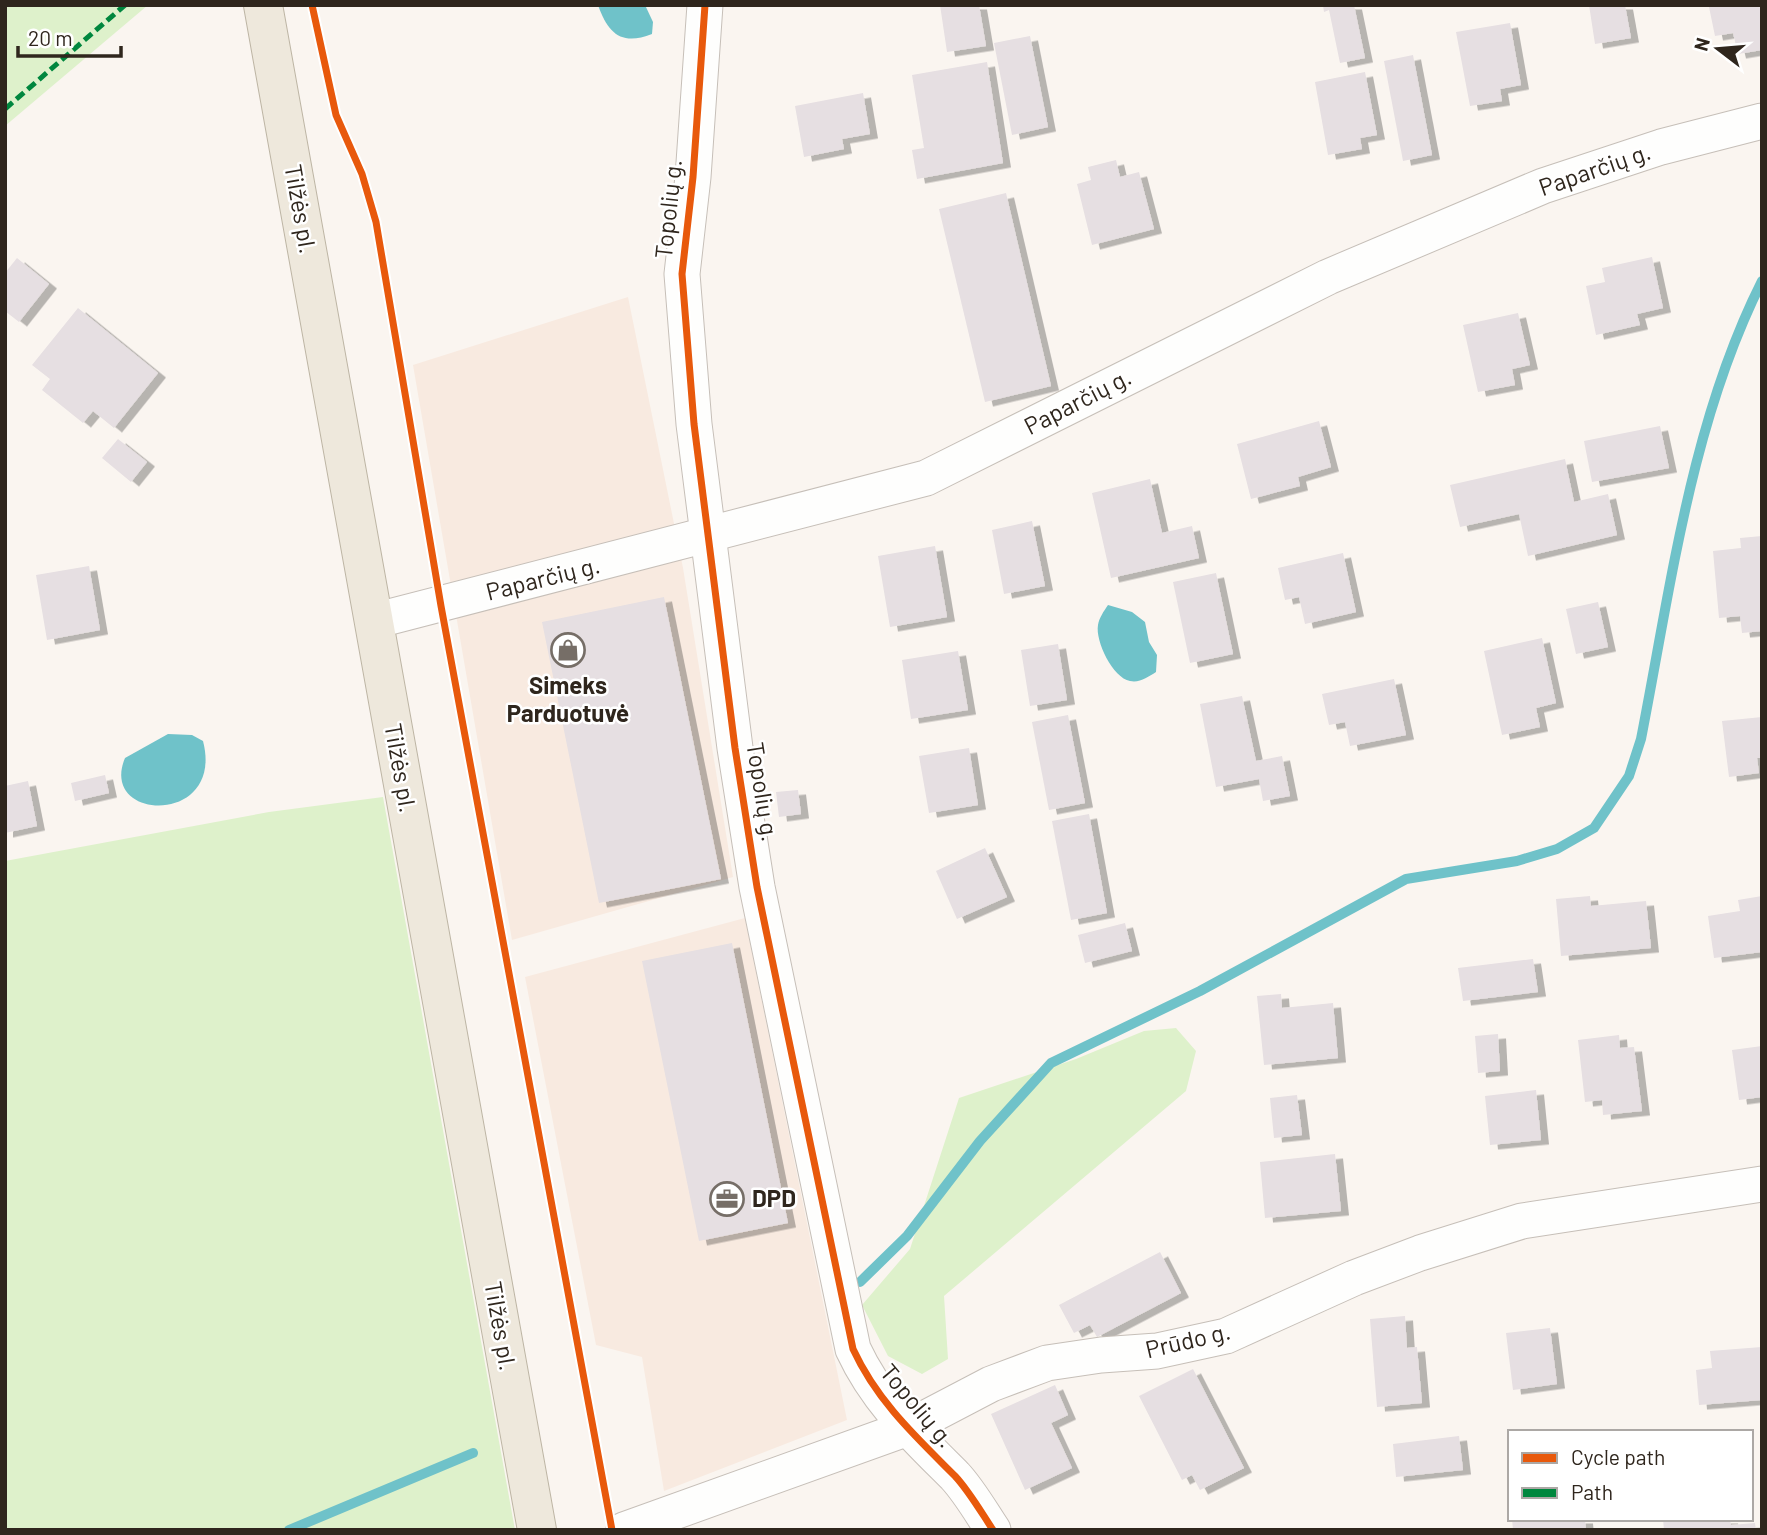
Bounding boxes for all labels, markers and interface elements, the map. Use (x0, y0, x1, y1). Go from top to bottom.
scale bar (18, 14, 121, 58)
north arrow (1683, 14, 1753, 84)
text: 20 m (28, 25, 73, 50)
text: N (1688, 35, 1714, 53)
street label: Paparčių g. (1535, 136, 1654, 201)
street label: Topolių g. (648, 158, 687, 260)
street label: Tilžės pl. (279, 162, 324, 256)
street label: Paparčių g. (1019, 361, 1136, 440)
street label: Paparčių g. (483, 549, 603, 606)
shop icon: Simeks Parduotuvė (549, 631, 587, 669)
place label: Simeks Parduotuvė (507, 670, 629, 727)
street label: Tilžės pl. (379, 721, 424, 815)
street label: Topolių g. (741, 740, 786, 843)
office icon: DPD (708, 1180, 746, 1218)
place label: DPD (752, 1183, 796, 1212)
street label: Tilžės pl. (479, 1279, 524, 1373)
street label: Prūdo g. (1142, 1316, 1233, 1363)
street label: Topolių g. (875, 1357, 961, 1453)
legend (1508, 1430, 1753, 1521)
text: Cycle path (1571, 1444, 1665, 1469)
text: Path (1571, 1479, 1613, 1504)

